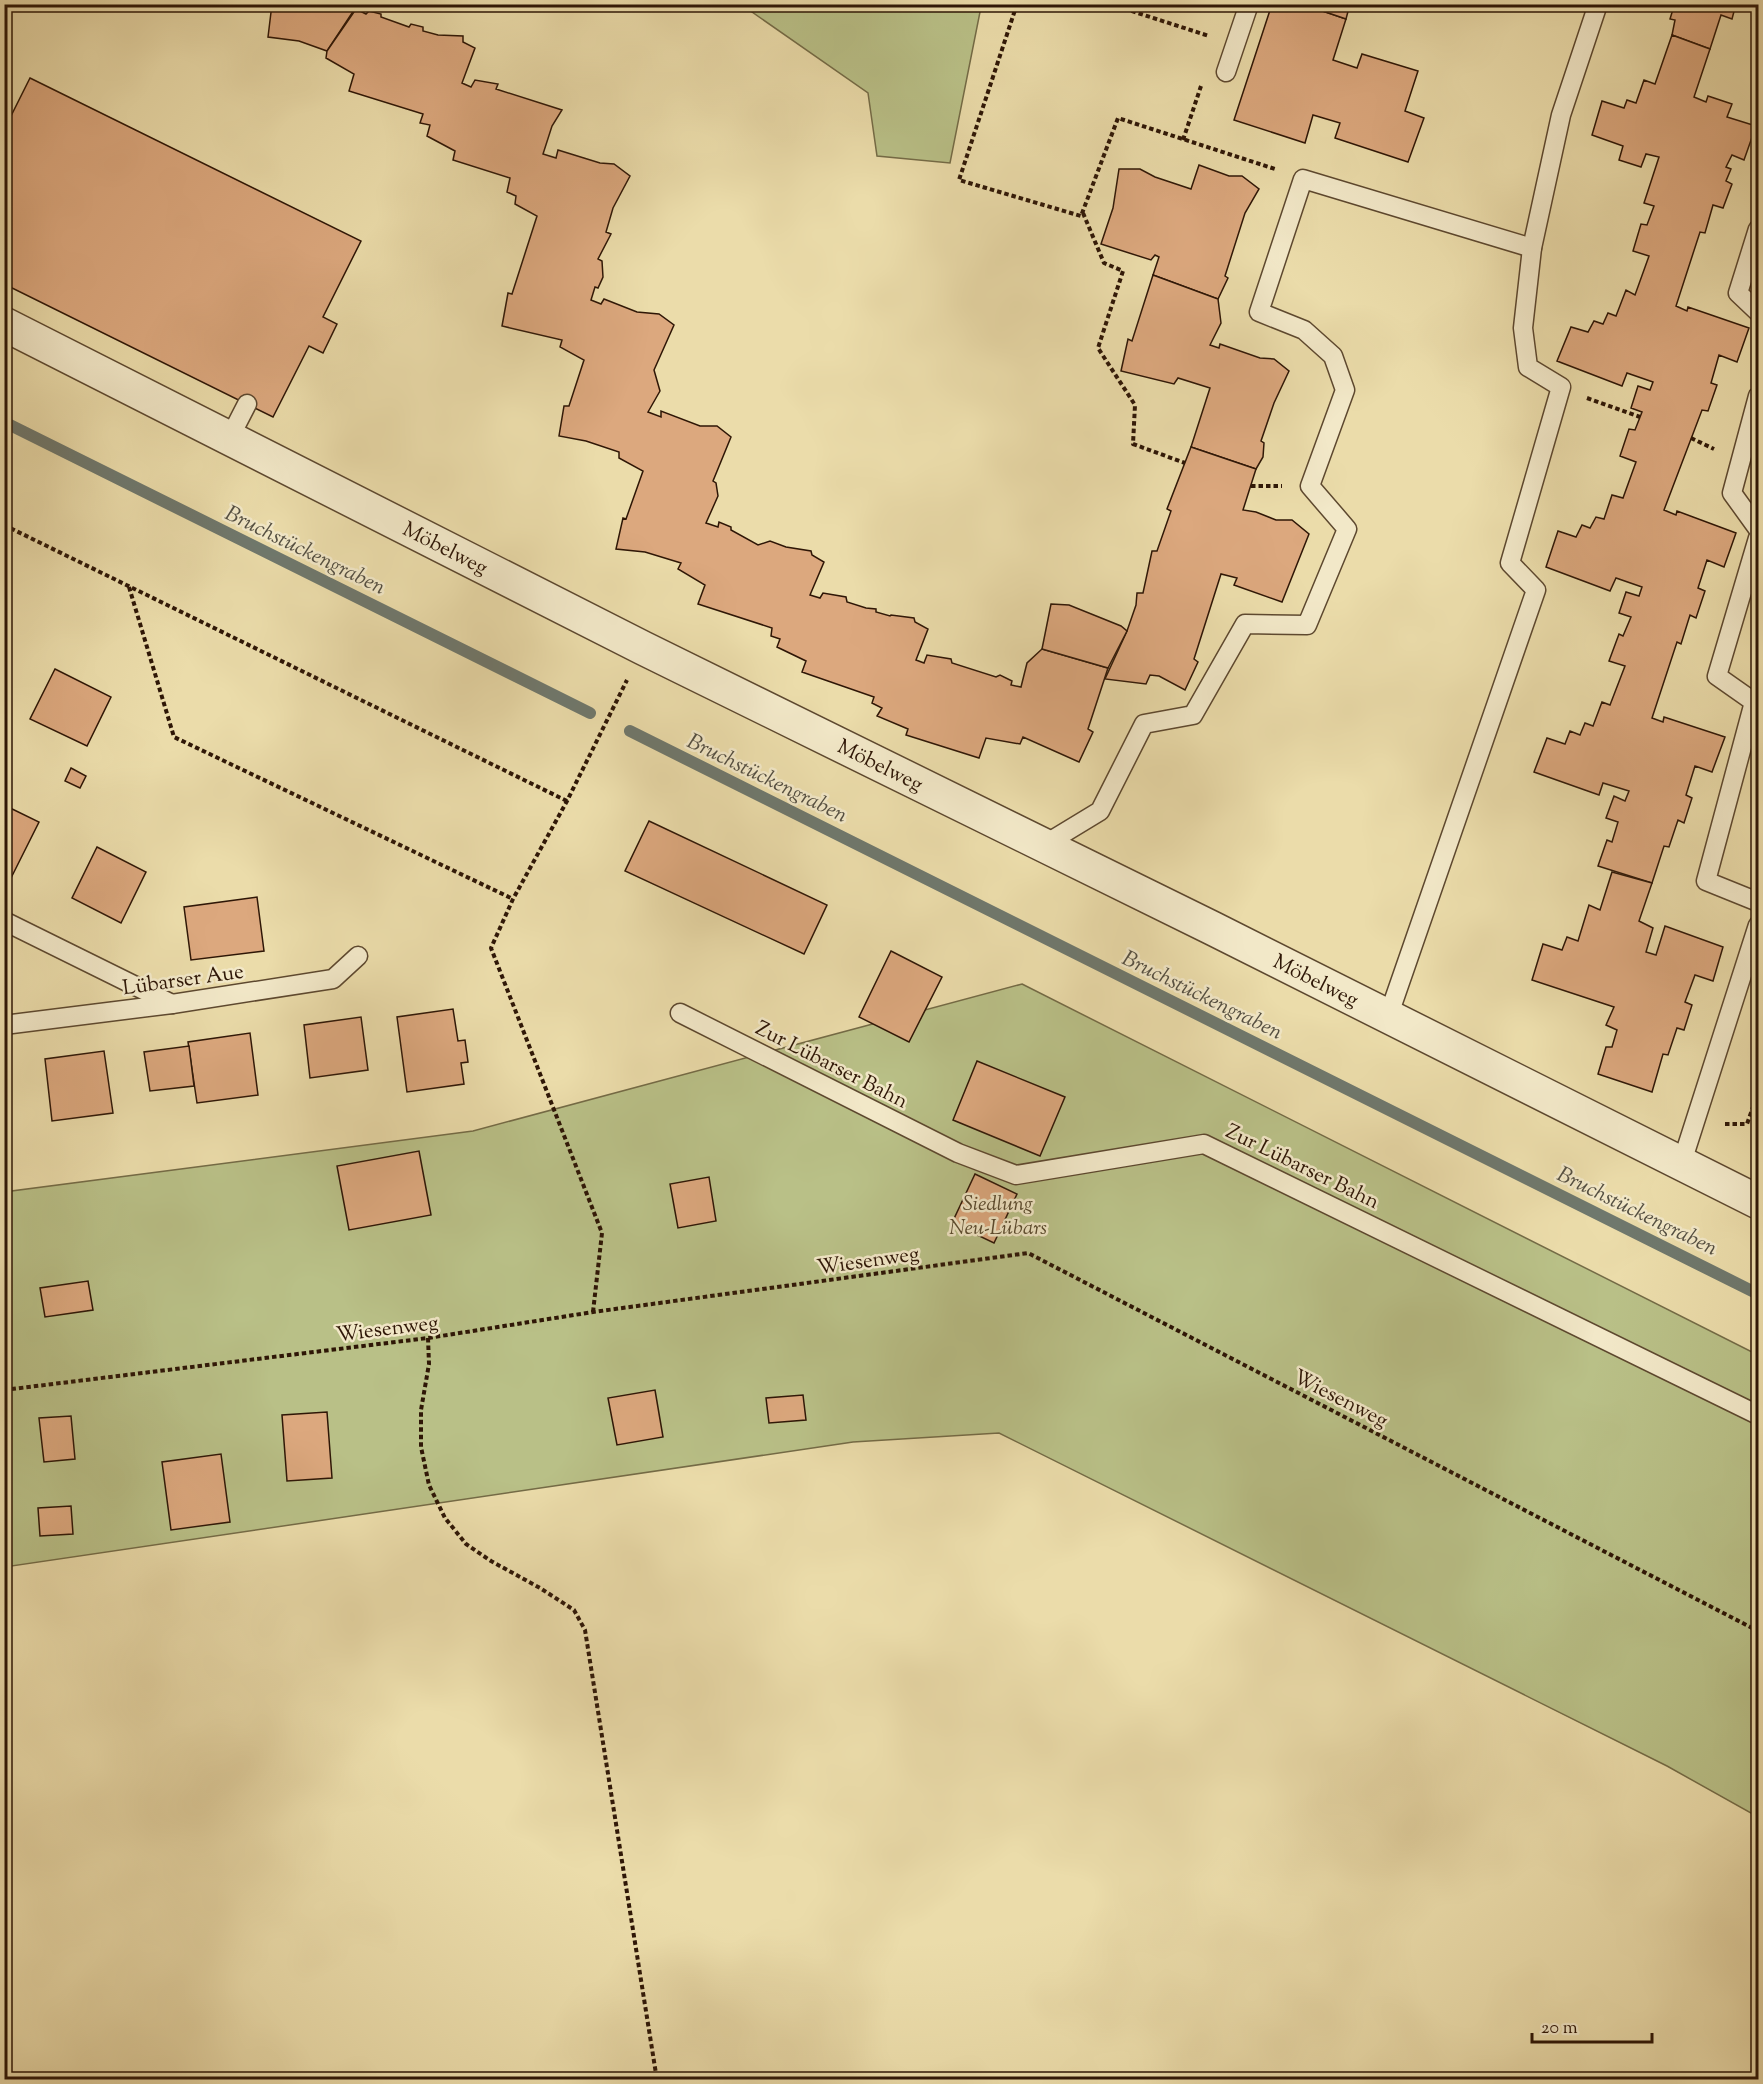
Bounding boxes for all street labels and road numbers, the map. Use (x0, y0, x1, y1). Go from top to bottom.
street label: Möbelweg (397, 515, 493, 584)
street label: Möbelweg (831, 733, 928, 800)
street label: Möbelweg (1267, 948, 1363, 1016)
street label: Lübarser Aue (121, 958, 246, 1004)
street label: Zur Lübarser Bahn (750, 1014, 913, 1117)
street label: Zur Lübarser Bahn (1220, 1118, 1384, 1218)
street label: Wiesenweg (815, 1240, 921, 1284)
street label: Wiesenweg (334, 1309, 440, 1351)
street label: Wiesenweg (1288, 1363, 1393, 1436)

